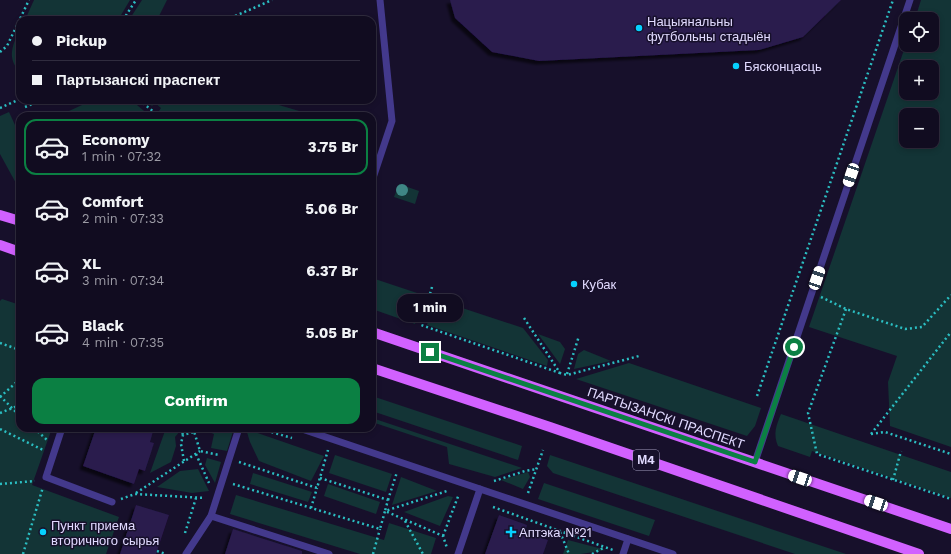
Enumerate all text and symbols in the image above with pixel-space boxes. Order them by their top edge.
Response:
map controls [899,12,939,148]
button: locate [899,12,939,52]
place label: Нацыянальны футбольны стадыён [647,14,771,44]
marker: Нацыянальны футбольны стадыён [634,23,644,33]
text: Pickup [56,32,107,50]
place label: Бясконцасць [744,59,822,74]
button: + [899,60,939,100]
marker: Бясконцасць [731,61,741,71]
text: Партызанскі праспект [56,71,220,89]
button: − [899,108,939,148]
icon: car [34,129,70,165]
text: Economy [82,131,149,149]
text: 3.75 Br [308,138,358,156]
text: 1 min · 07:32 [82,149,161,164]
car [841,162,861,188]
icon: car [34,191,70,227]
text: Comfort [82,193,143,211]
text: 5.06 Br [305,200,358,218]
text: 2 min · 07:33 [82,211,164,226]
icon: car [34,253,70,289]
text: XL [82,255,101,273]
text: 6.37 Br [306,262,358,280]
car [807,265,827,291]
text: 3 min · 07:34 [82,273,164,288]
place label: Кубак [582,277,617,292]
marker: Кубак [569,279,579,289]
callout: 1 min [397,294,463,322]
text: 1 min [413,300,447,315]
icon: car [34,315,70,351]
text: Black [82,317,124,335]
text: 5.05 Br [306,324,358,342]
text: 4 min · 07:35 [82,335,164,350]
route start [785,338,803,356]
route end [421,343,439,361]
button: Confirm [32,378,360,424]
street label: ПАРТЫЗАНСКІ ПРАСПЕКТ [586,384,746,452]
road number: М4 [633,450,659,470]
car [787,468,813,488]
car [863,493,889,513]
place label: Пункт приема вторичного сырья [51,518,159,548]
place label: Аптэка №21 [519,525,592,540]
marker: Пункт приема вторичного сырья [38,527,48,537]
marker: Аптэка №21 [506,527,516,537]

